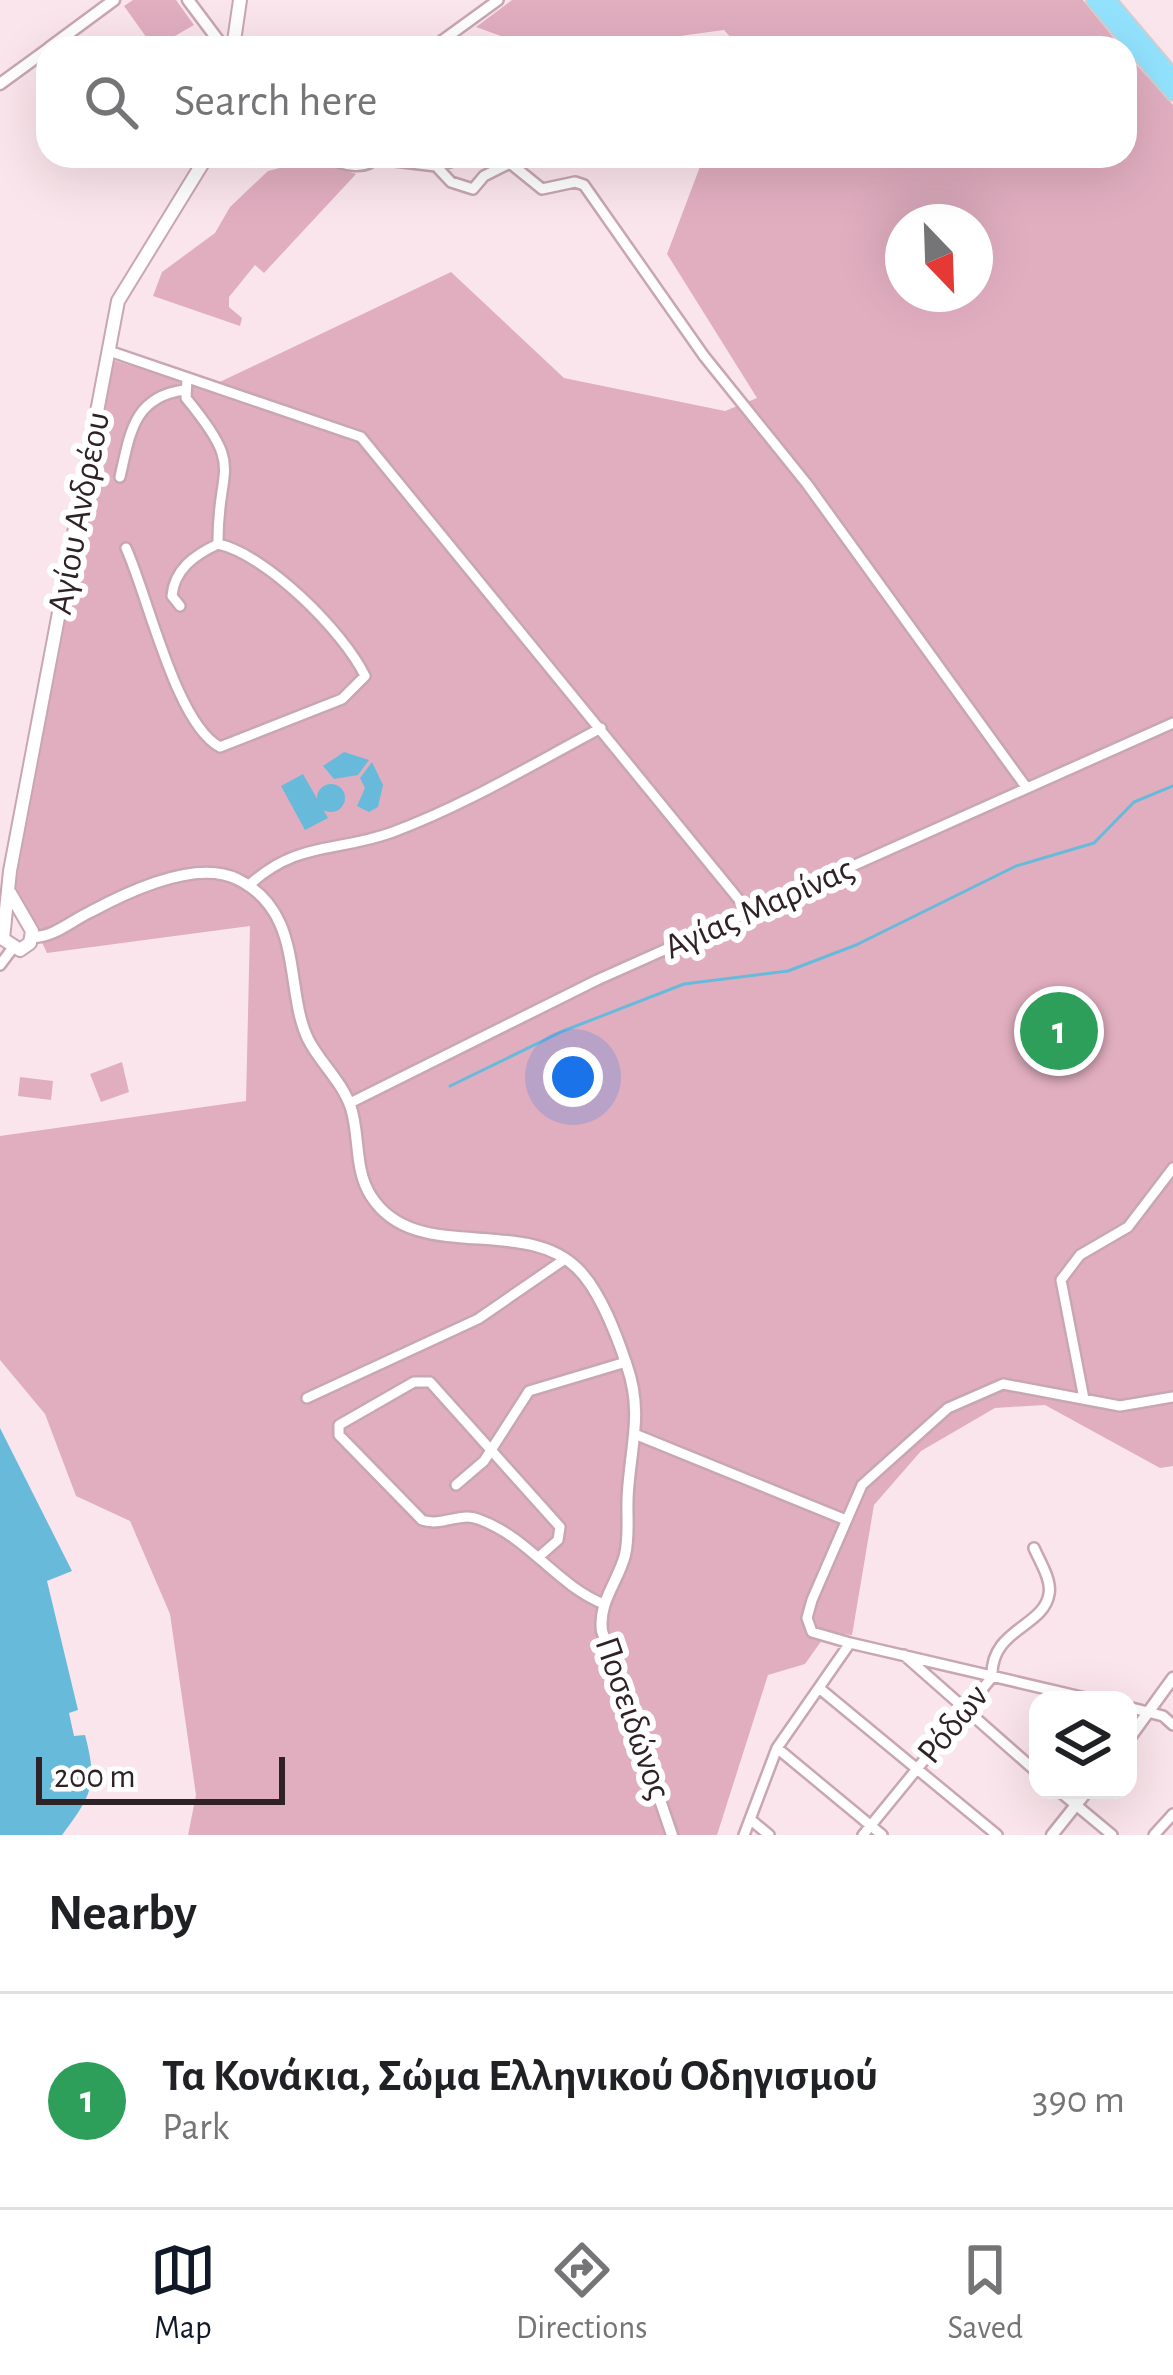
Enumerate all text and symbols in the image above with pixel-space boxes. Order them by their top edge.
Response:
search box [36,36,1137,168]
icon: search [78,69,144,135]
text: Search here [174,79,377,124]
north arrow [885,204,993,312]
street label: Αγίου Ανδρέου [42,409,116,617]
street label: Αγίας Μαρίνας [659,850,859,966]
pin: 1 [1020,986,1098,1076]
your location [543,1047,603,1107]
street label: Ποσειδώνος [588,1632,678,1804]
street label: Ρόδων [911,1678,995,1770]
map controls [1029,1691,1137,1799]
button: layers [1029,1691,1137,1799]
scale bar [36,1751,285,1804]
text: 200 m [54,1761,136,1794]
text: Nearby [48,1888,197,1939]
text: Τα Κονάκια, Σώμα Ελληνικού Οδηγισμού [162,2054,878,2099]
text: 1 [80,2081,94,2120]
text: 390 m [1032,2081,1125,2120]
text: Park [162,2108,229,2147]
tab: Map [150,2237,216,2349]
tab: Directions [516,2237,647,2349]
tab: Saved [947,2237,1023,2349]

